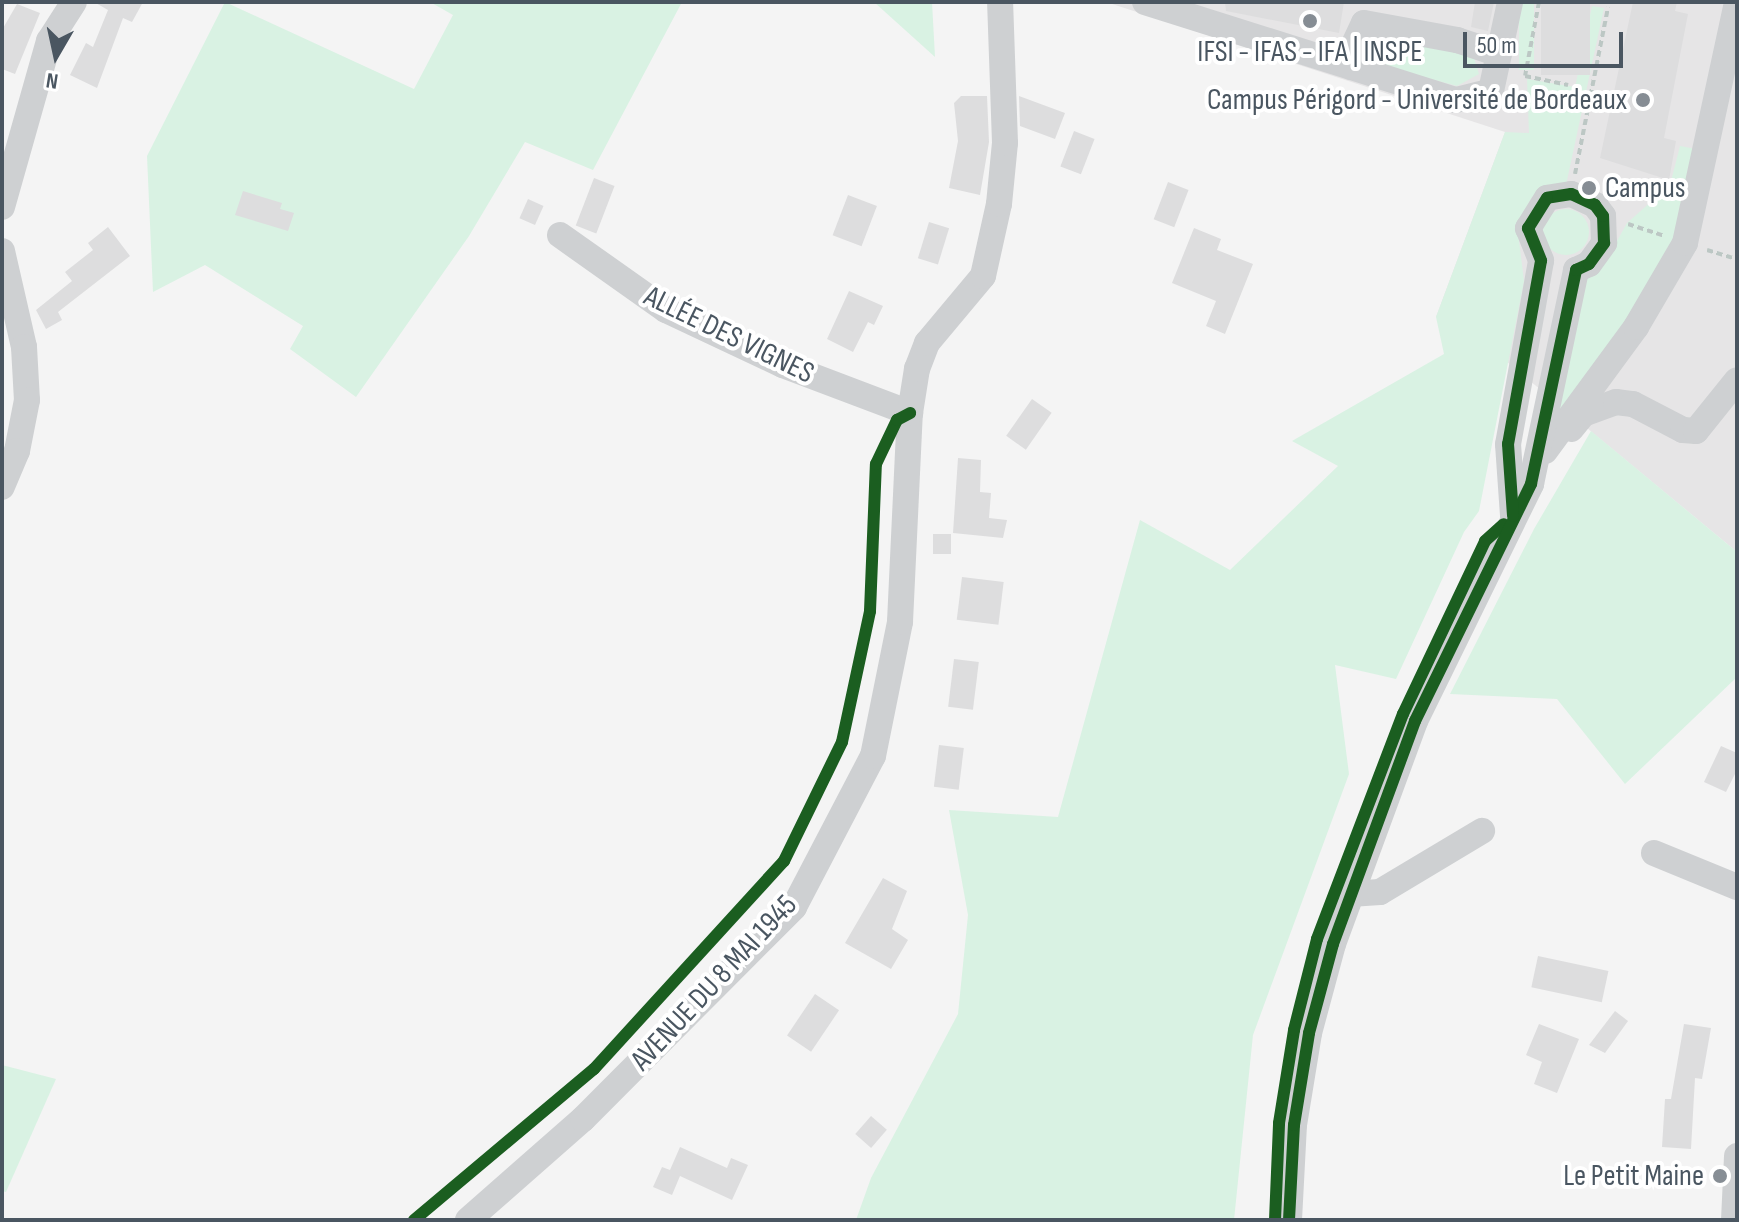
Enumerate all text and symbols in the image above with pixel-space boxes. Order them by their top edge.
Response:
marker: IFSI - IFAS - IFA | INSPE [1301,12,1319,30]
north arrow [16,16,96,96]
scale bar [1467,16,1627,66]
text: 50 m [1477,31,1517,60]
place label: IFSI - IFAS - IFA | INSPE [1197,34,1423,70]
text: N [44,66,60,94]
place label: Campus Périgord - Université de Bordeaux [1207,82,1627,118]
marker: Campus Périgord - Université de Bordeaux [1634,91,1652,109]
place label: Campus [1605,170,1686,206]
marker: Campus [1580,179,1598,197]
street label: ALLÉE DES VIGNES [638,278,820,392]
street label: AVENUE DU 8 MAI 1945 [623,888,805,1078]
place label: Le Petit Maine [1563,1158,1704,1194]
marker: Le Petit Maine [1711,1167,1729,1185]

